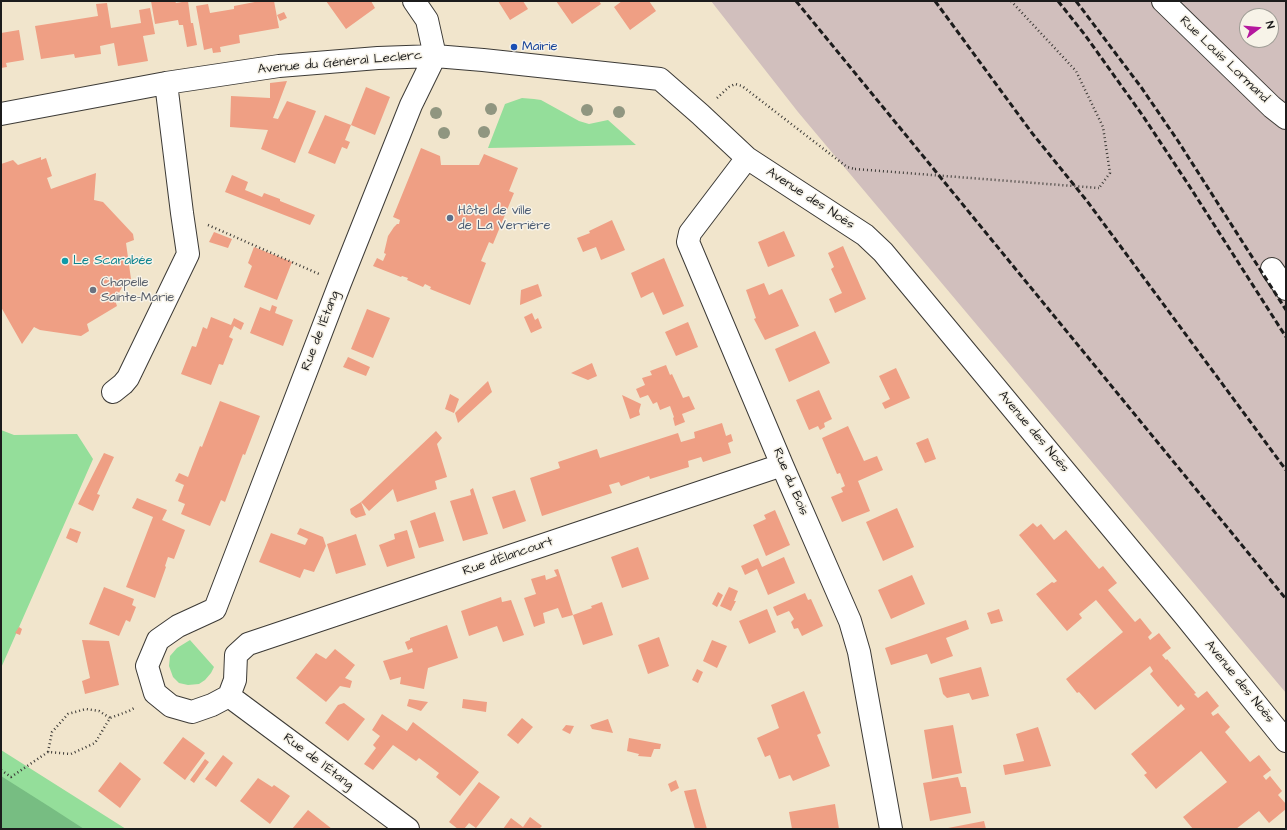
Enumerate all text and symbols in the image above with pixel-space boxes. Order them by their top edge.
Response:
north arrow [1239,8,1279,48]
street label: Rue Louis Lormand [1176,13,1272,107]
text: N [1262,19,1278,30]
place label: Mairie [522,39,558,55]
marker: Mairie [509,42,519,52]
street label: Avenue du Général Leclerc [257,48,423,78]
street label: Avenue des Noës [763,165,857,233]
place label: Hôtel de ville de La Verrière [458,203,550,234]
marker: Hôtel de ville de La Verrière [445,213,455,223]
place label: Le Scarabée [73,253,153,269]
marker: Le Scarabée [60,256,70,266]
place label: Chapelle Sainte-Marie [101,275,174,306]
marker: Chapelle Sainte-Marie [88,285,98,295]
street label: Rue de l'Étang [299,289,343,373]
street label: Avenue des Noës [994,388,1072,476]
street label: Rue du Bois [769,446,811,518]
street label: Rue d'Élancourt [461,534,555,580]
street label: Avenue des Noës [1201,637,1277,727]
street label: Rue de l'Étang [280,731,356,793]

